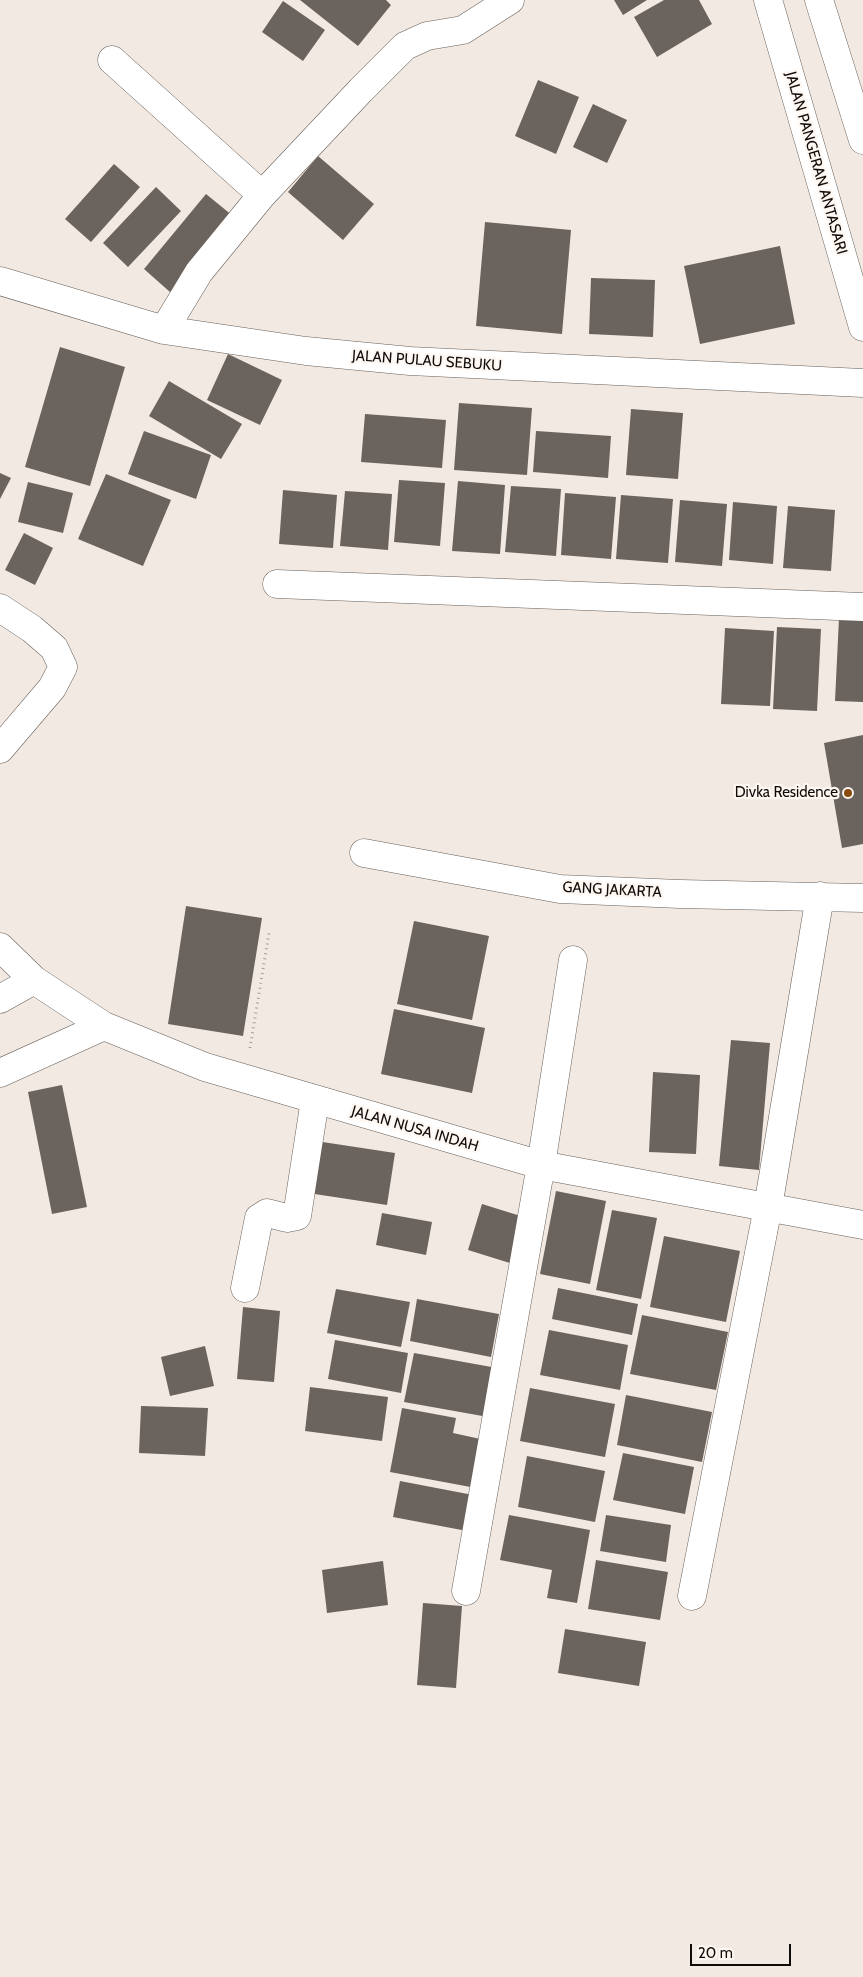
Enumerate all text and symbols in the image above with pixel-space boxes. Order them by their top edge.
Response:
street label: JALAN PANGERAN ANTASARI [781,70,851,256]
street label: JALAN PULAU SEBUKU [351,347,503,375]
place label: Divka Residence [735,784,838,802]
marker: Divka Residence [842,787,854,799]
street label: GANG JAKARTA [562,878,662,902]
street label: JALAN NUSA INDAH [349,1102,481,1156]
scale bar [693,1934,794,1966]
text: 20 m [698,1944,733,1962]

